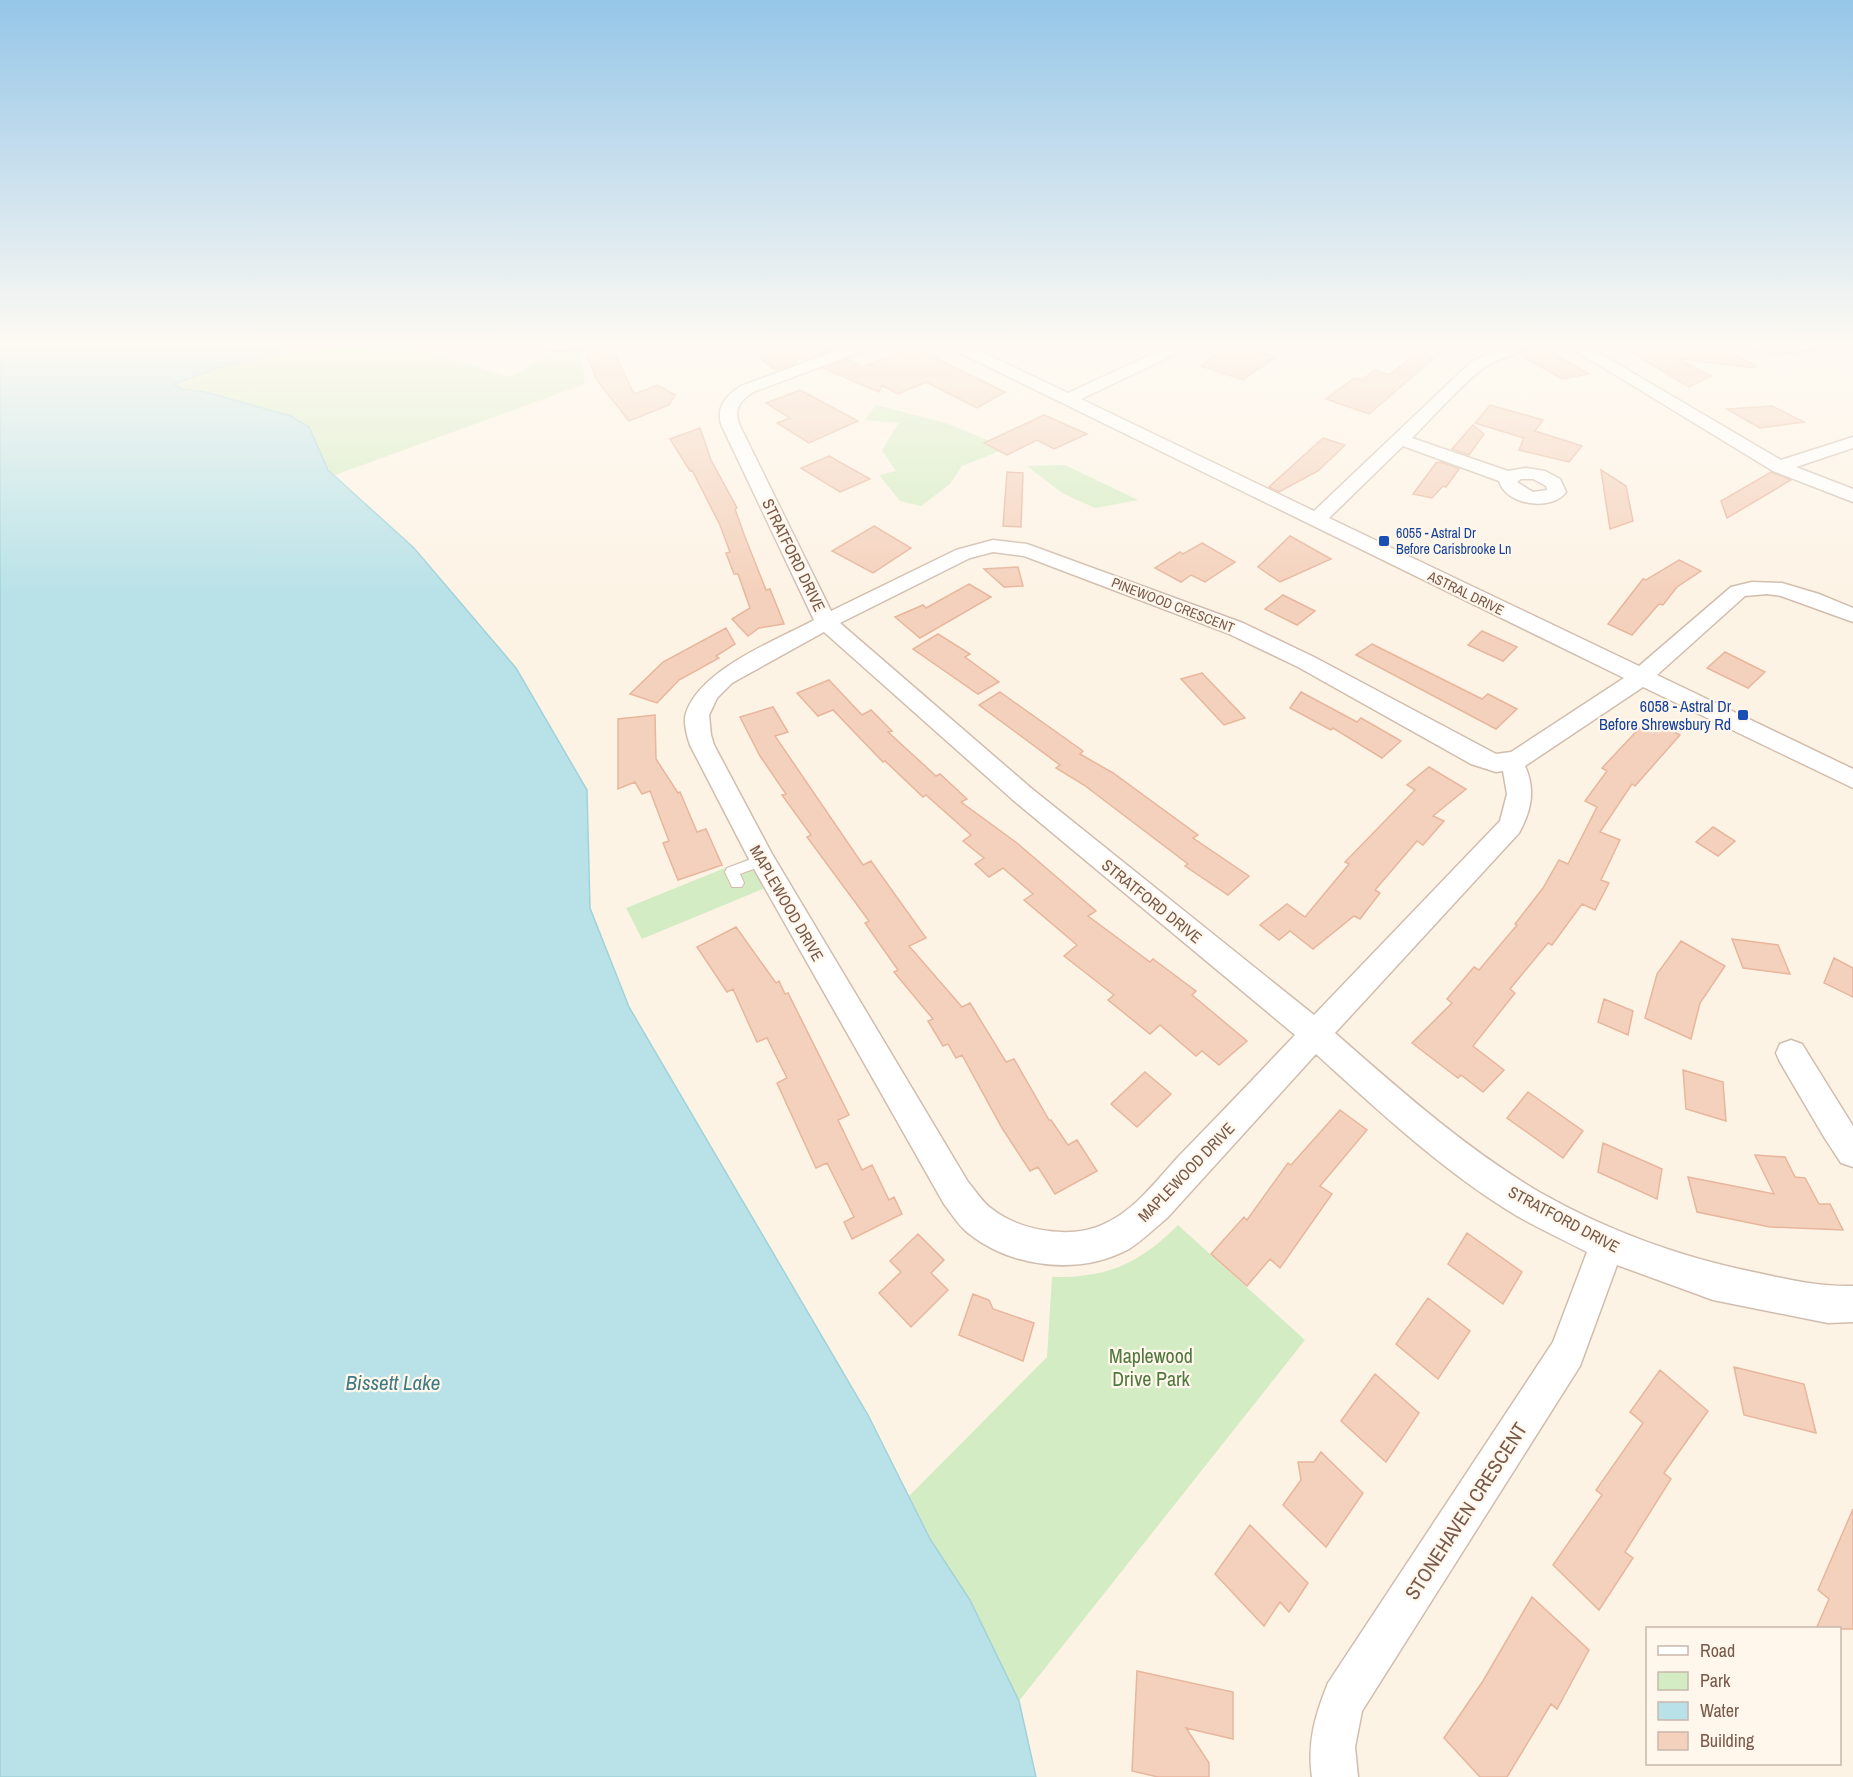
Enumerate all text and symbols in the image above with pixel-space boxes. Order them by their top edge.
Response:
street label: STRATFORD DRIVE [757,495,831,615]
place label: 6055 - Astral Dr Before Carisbrooke Ln [1396,524,1512,558]
marker: 6055 - Astral Dr Before Carisbrooke Ln [1377,534,1391,548]
street label: ASTRAL DRIVE [1424,566,1507,619]
street label: PINEWOOD CRESCENT [1109,573,1237,637]
place label: 6058 - Astral Dr Before Shrewsbury Rd [1599,695,1732,735]
marker: 6058 - Astral Dr Before Shrewsbury Rd [1736,708,1750,722]
street label: MAPLEWOOD DRIVE [745,841,829,965]
street label: STRATFORD DRIVE [1097,854,1207,948]
street label: MAPLEWOOD DRIVE [1133,1117,1239,1227]
street label: STRATFORD DRIVE [1505,1180,1623,1258]
park label: Maplewood Drive Park [1109,1342,1193,1392]
water label: Bissett Lake [346,1368,440,1397]
street label: STONEHAVEN CRESCENT [1398,1417,1533,1605]
legend [1646,1627,1841,1765]
text: Road [1700,1638,1735,1663]
text: Park [1700,1668,1731,1693]
text: Water [1700,1698,1739,1723]
text: Building [1700,1728,1755,1753]

